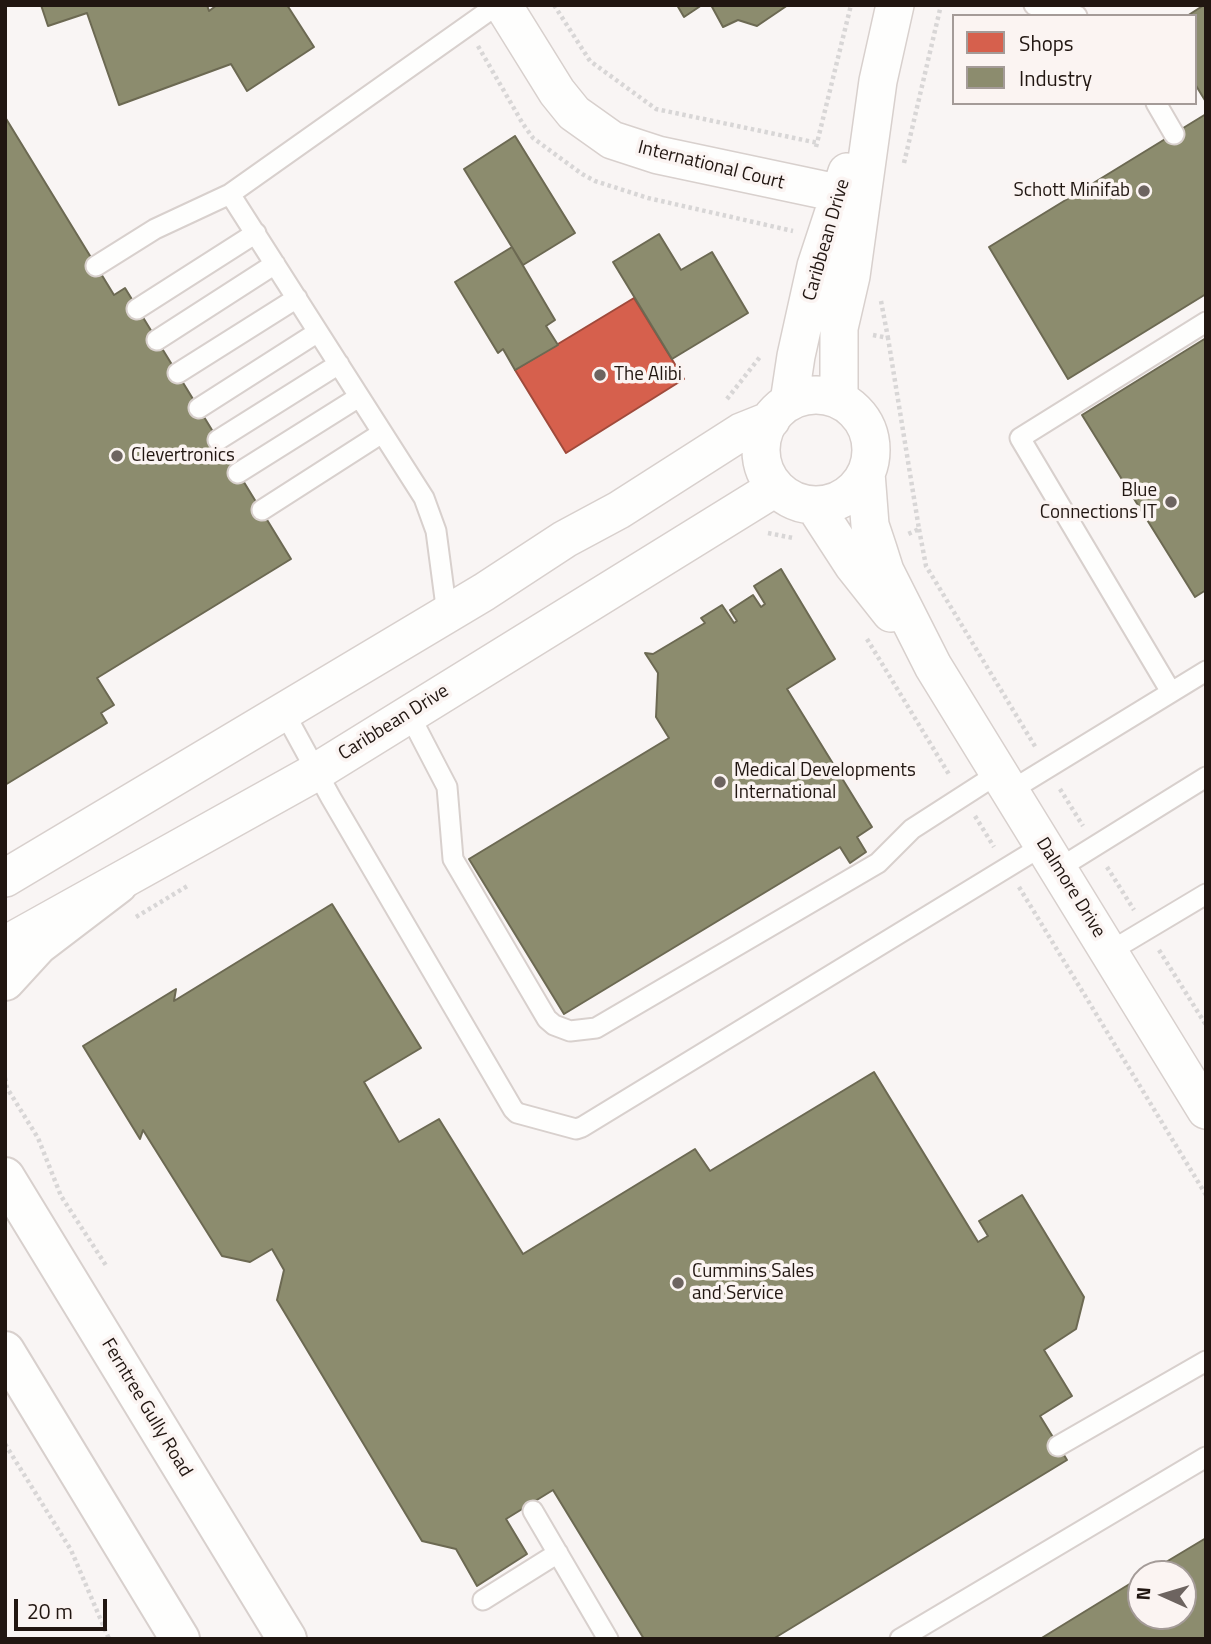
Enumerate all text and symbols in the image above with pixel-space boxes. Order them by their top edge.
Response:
legend [952,14,1197,105]
text: Shops [1019,27,1074,59]
text: Industry [1019,62,1092,94]
street label: International Court [635,137,787,195]
street label: Caribbean Drive [799,176,855,304]
place label: Schott Minifab [1013,180,1130,202]
marker: Schott Minifab [1136,183,1152,199]
place label: The Alibi [614,364,682,386]
marker: The Alibi [592,367,608,383]
place label: Clevertronics [131,445,235,467]
marker: Clevertronics [109,448,125,464]
place label: Blue Connections IT [1040,480,1157,524]
marker: Blue Connections IT [1163,494,1179,510]
street label: Caribbean Drive [335,680,453,766]
place label: Medical Developments International [734,760,916,804]
marker: Medical Developments International [712,774,728,790]
street label: Dalmore Drive [1030,834,1110,942]
place label: Cummins Sales and Service [692,1261,814,1305]
marker: Cummins Sales and Service [670,1275,686,1291]
street label: Ferntree Gully Road [96,1335,196,1481]
north arrow [1127,1560,1197,1630]
scale bar [18,1584,110,1628]
text: N [1128,1586,1157,1601]
text: 20 m [27,1595,73,1627]

